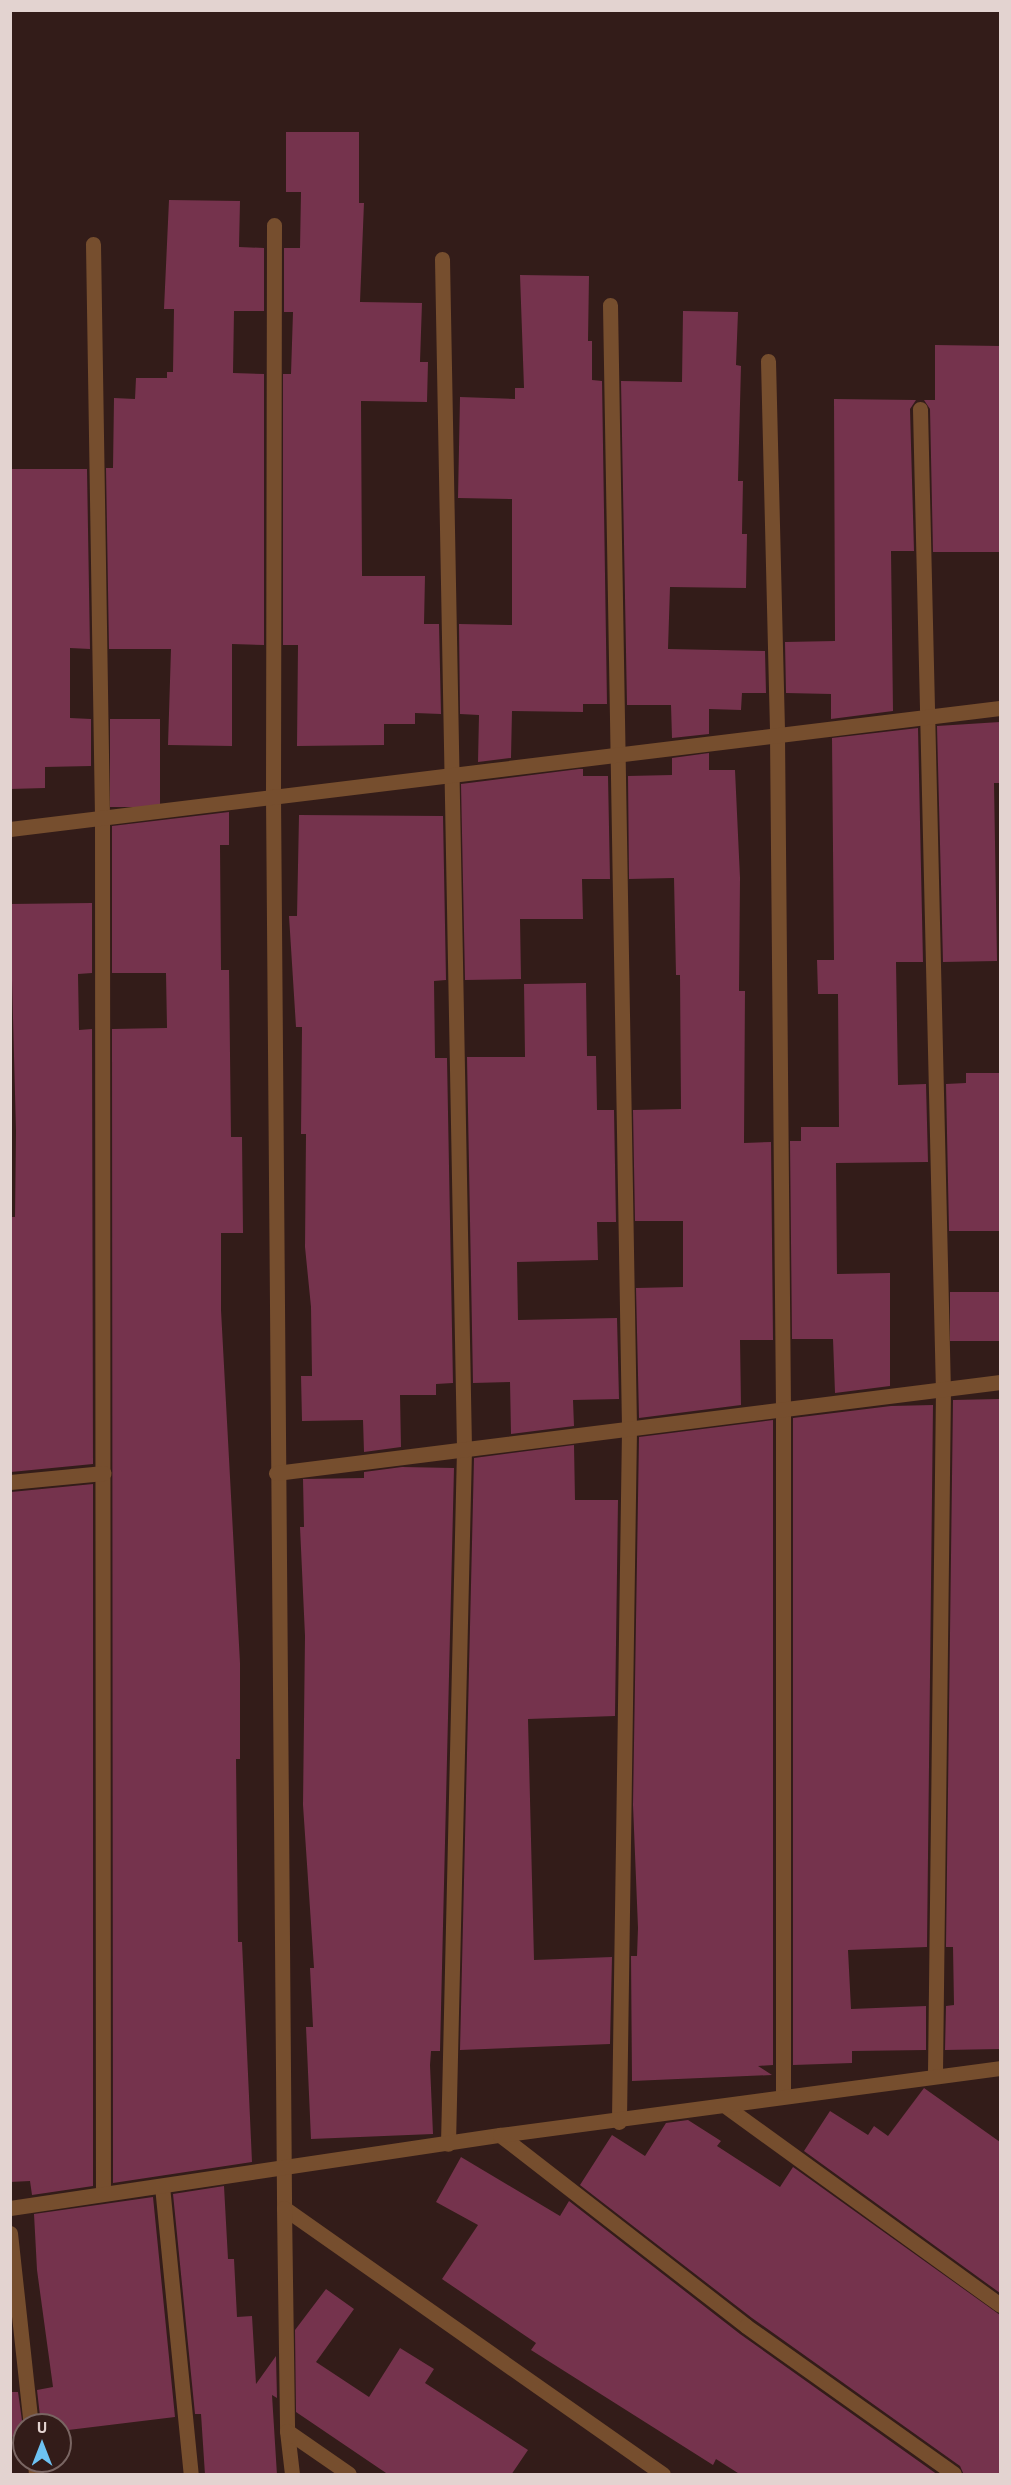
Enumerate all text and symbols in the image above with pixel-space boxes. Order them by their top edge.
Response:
north arrow [12,2413,72,2473]
text: U [37,2417,47,2437]

